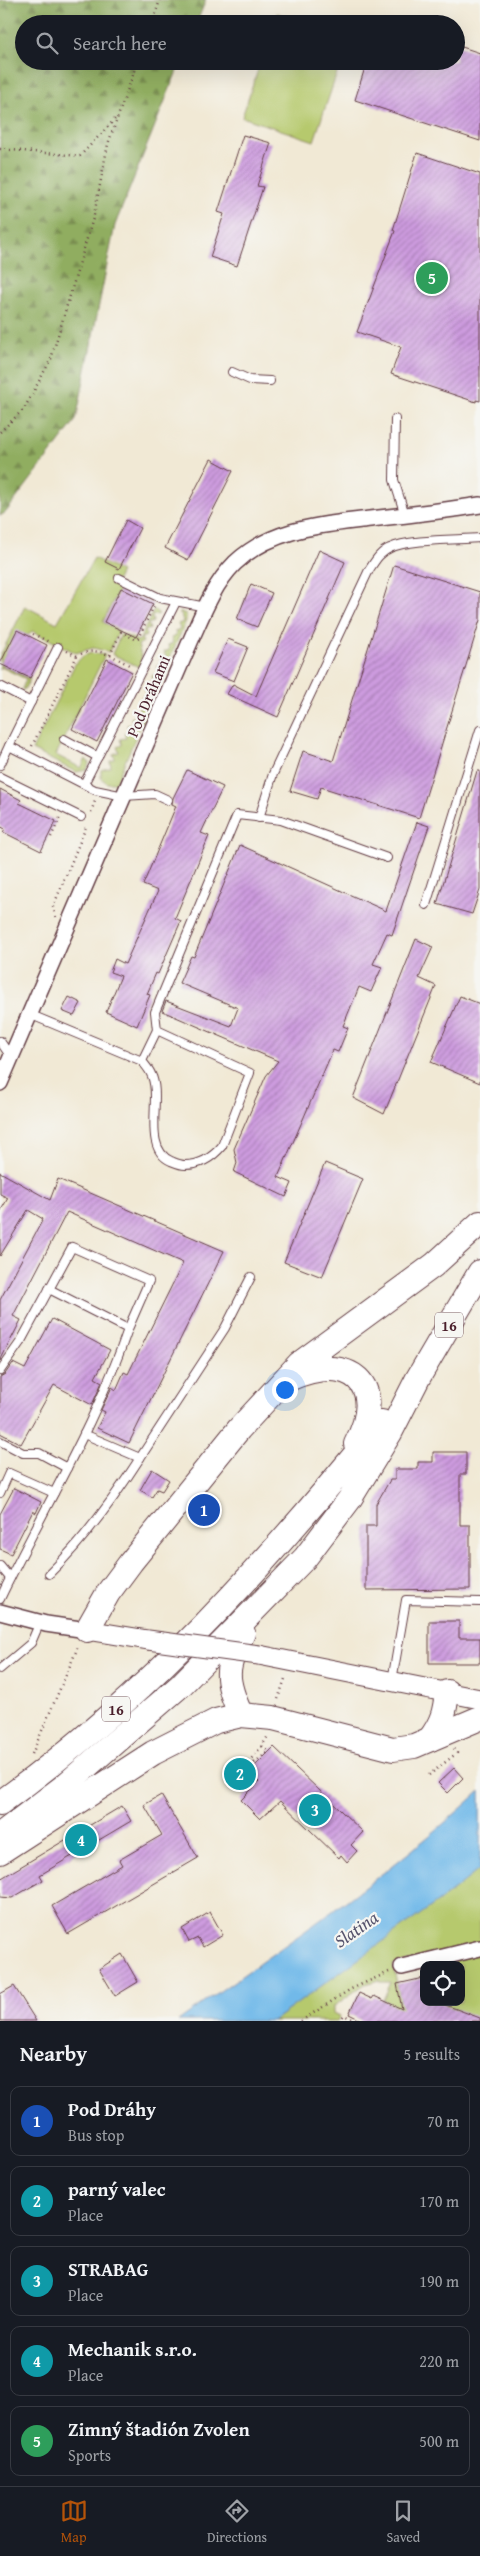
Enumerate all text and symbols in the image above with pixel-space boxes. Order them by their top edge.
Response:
search box [15,15,465,70]
icon: search [33,29,61,57]
text: Search here [73,29,167,57]
pin: 5 [416,259,448,297]
street label: Pod Dráhami [120,651,176,741]
road number: 16 [435,1312,463,1338]
your location [272,1377,298,1403]
pin: 1 [188,1491,220,1529]
road number: 16 [102,1696,130,1722]
pin: 2 [224,1755,256,1793]
pin: 3 [299,1791,331,1829]
pin: 4 [65,1821,97,1859]
water label: Slatina [328,1904,384,1954]
map controls [420,1961,465,2006]
button: locate [420,1961,465,2006]
text: Nearby [20,2038,87,2069]
text: 5 results [403,2042,460,2066]
text: Pod Dráhy [68,2095,156,2123]
text: 1 [33,2109,41,2133]
text: 70 m [427,2109,459,2133]
text: Bus stop [68,2123,124,2147]
text: parný valec [68,2175,166,2203]
text: 2 [33,2189,41,2213]
text: 170 m [419,2189,459,2213]
text: Place [68,2203,103,2227]
text: STRABAG [68,2255,148,2283]
text: 3 [33,2269,41,2293]
text: 190 m [419,2269,459,2293]
text: Place [68,2283,103,2307]
text: Mechanik s.r.o. [68,2335,197,2363]
text: 4 [33,2349,41,2373]
text: 220 m [419,2349,459,2373]
text: Place [68,2363,103,2387]
text: Zimný štadión Zvolen [68,2415,250,2443]
text: 5 [33,2429,41,2453]
text: 500 m [419,2429,459,2453]
text: Sports [68,2443,111,2467]
tab: Map [60,2497,88,2547]
tab: Directions [207,2497,267,2547]
tab: Saved [386,2497,420,2547]

